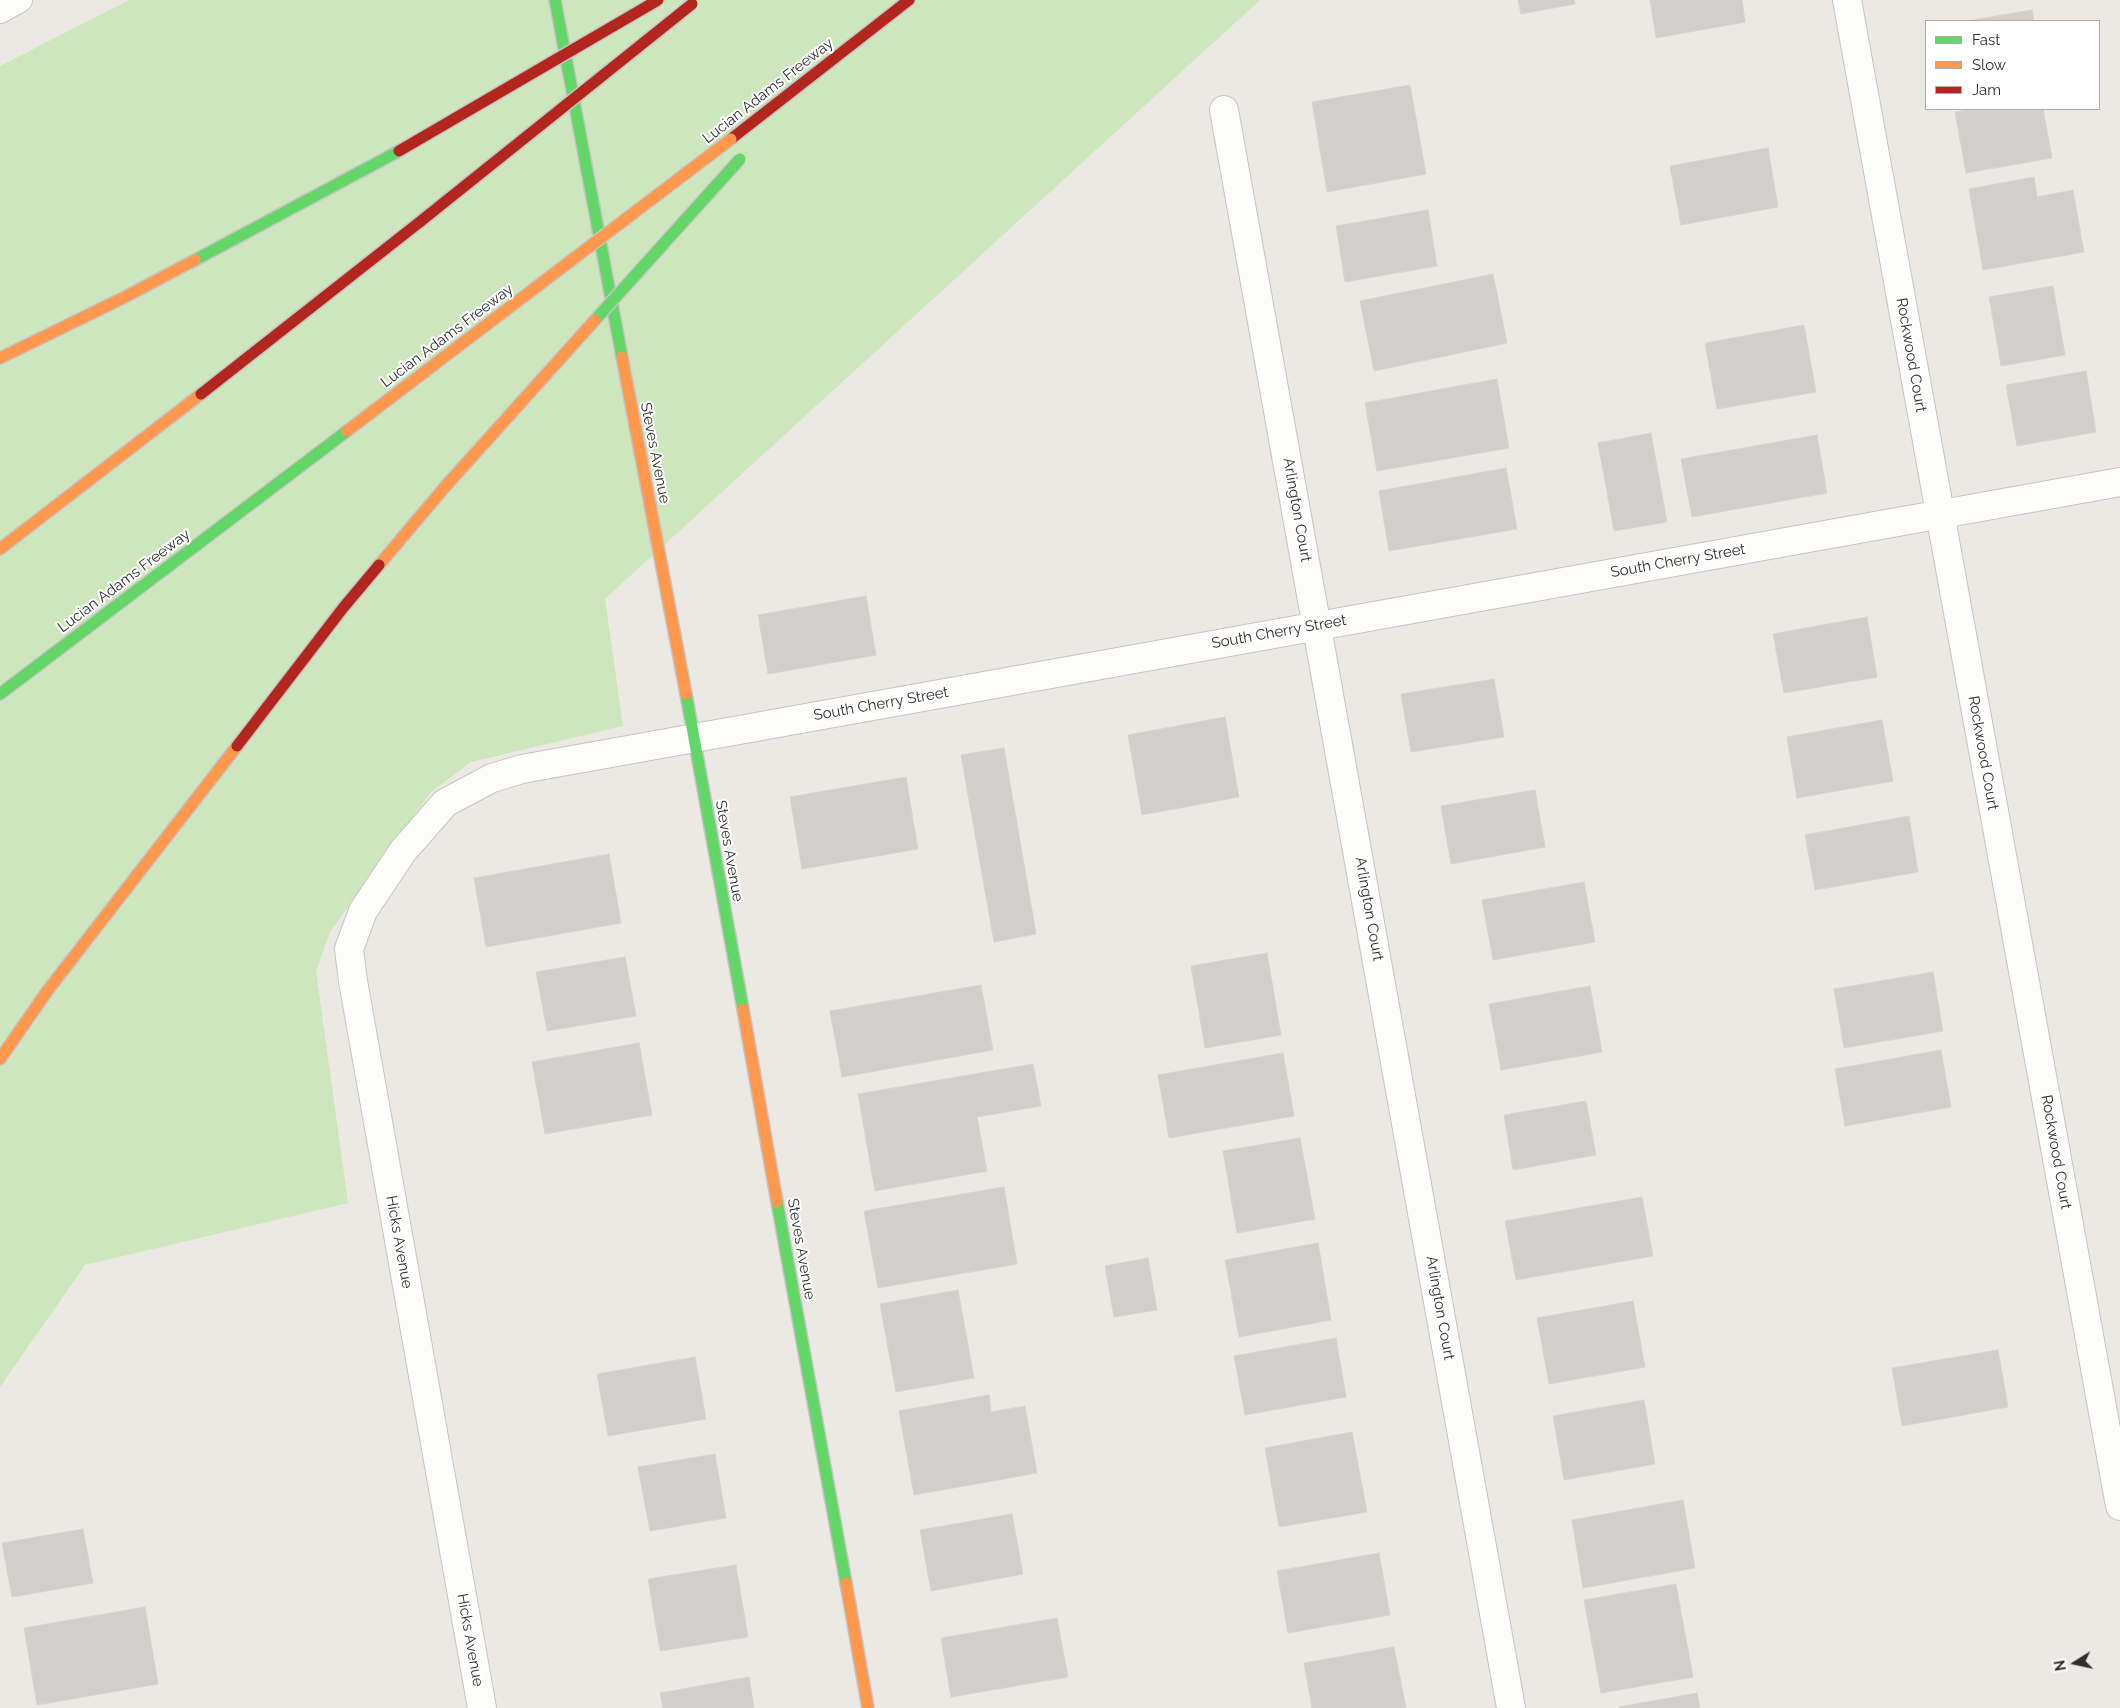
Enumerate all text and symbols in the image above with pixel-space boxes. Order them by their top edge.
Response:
legend [1925,20,2100,110]
text: Fast [1972,31,2000,49]
street label: Lucian Adams Freeway [699,34,837,148]
text: Slow [1972,56,2006,74]
text: Jam [1972,81,2001,99]
street label: Lucian Adams Freeway [377,280,517,392]
street label: Rockwood Court [1892,296,1930,414]
street label: Steves Avenue [636,401,674,505]
street label: Arlington Court [1279,456,1315,564]
street label: Lucian Adams Freeway [54,525,194,637]
street label: South Cherry Street [1609,540,1747,582]
street label: South Cherry Street [1210,611,1348,653]
street label: South Cherry Street [812,683,950,725]
street label: Rockwood Court [1964,694,2002,812]
street label: Steves Avenue [711,799,747,903]
street label: Arlington Court [1351,855,1387,963]
street label: Rockwood Court [2037,1093,2075,1211]
street label: Hicks Avenue [382,1194,416,1290]
street label: Steves Avenue [783,1197,819,1301]
street label: Arlington Court [1422,1254,1458,1362]
street label: Hicks Avenue [453,1592,487,1688]
north arrow [2050,1638,2100,1688]
text: N [2051,1659,2069,1672]

